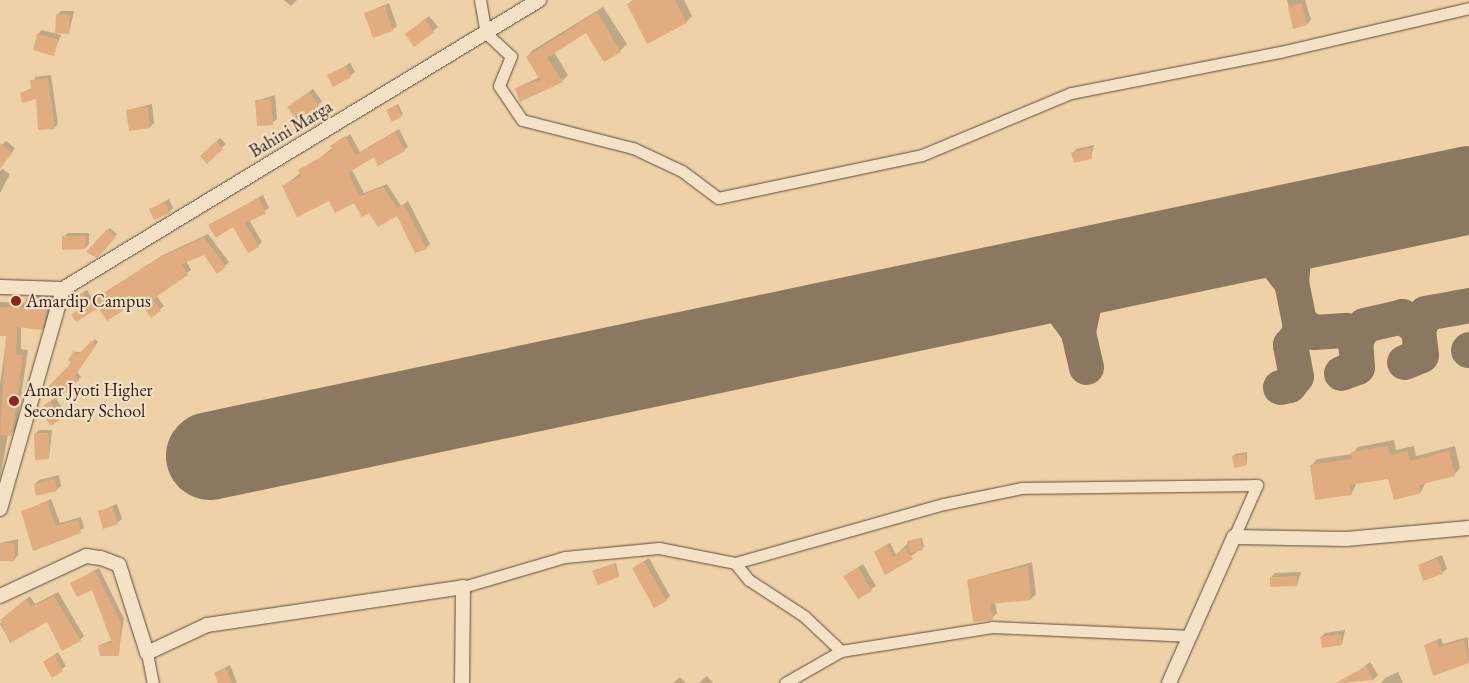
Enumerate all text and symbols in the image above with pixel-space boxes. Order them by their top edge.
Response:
street label: Bahini Marga [246,96,336,162]
place label: Amardip Campus [26,290,151,312]
marker: Amardip Campus [10,295,22,307]
place label: Amar Jyoti Higher Secondary School [24,380,153,422]
marker: Amar Jyoti Higher Secondary School [8,395,20,407]

